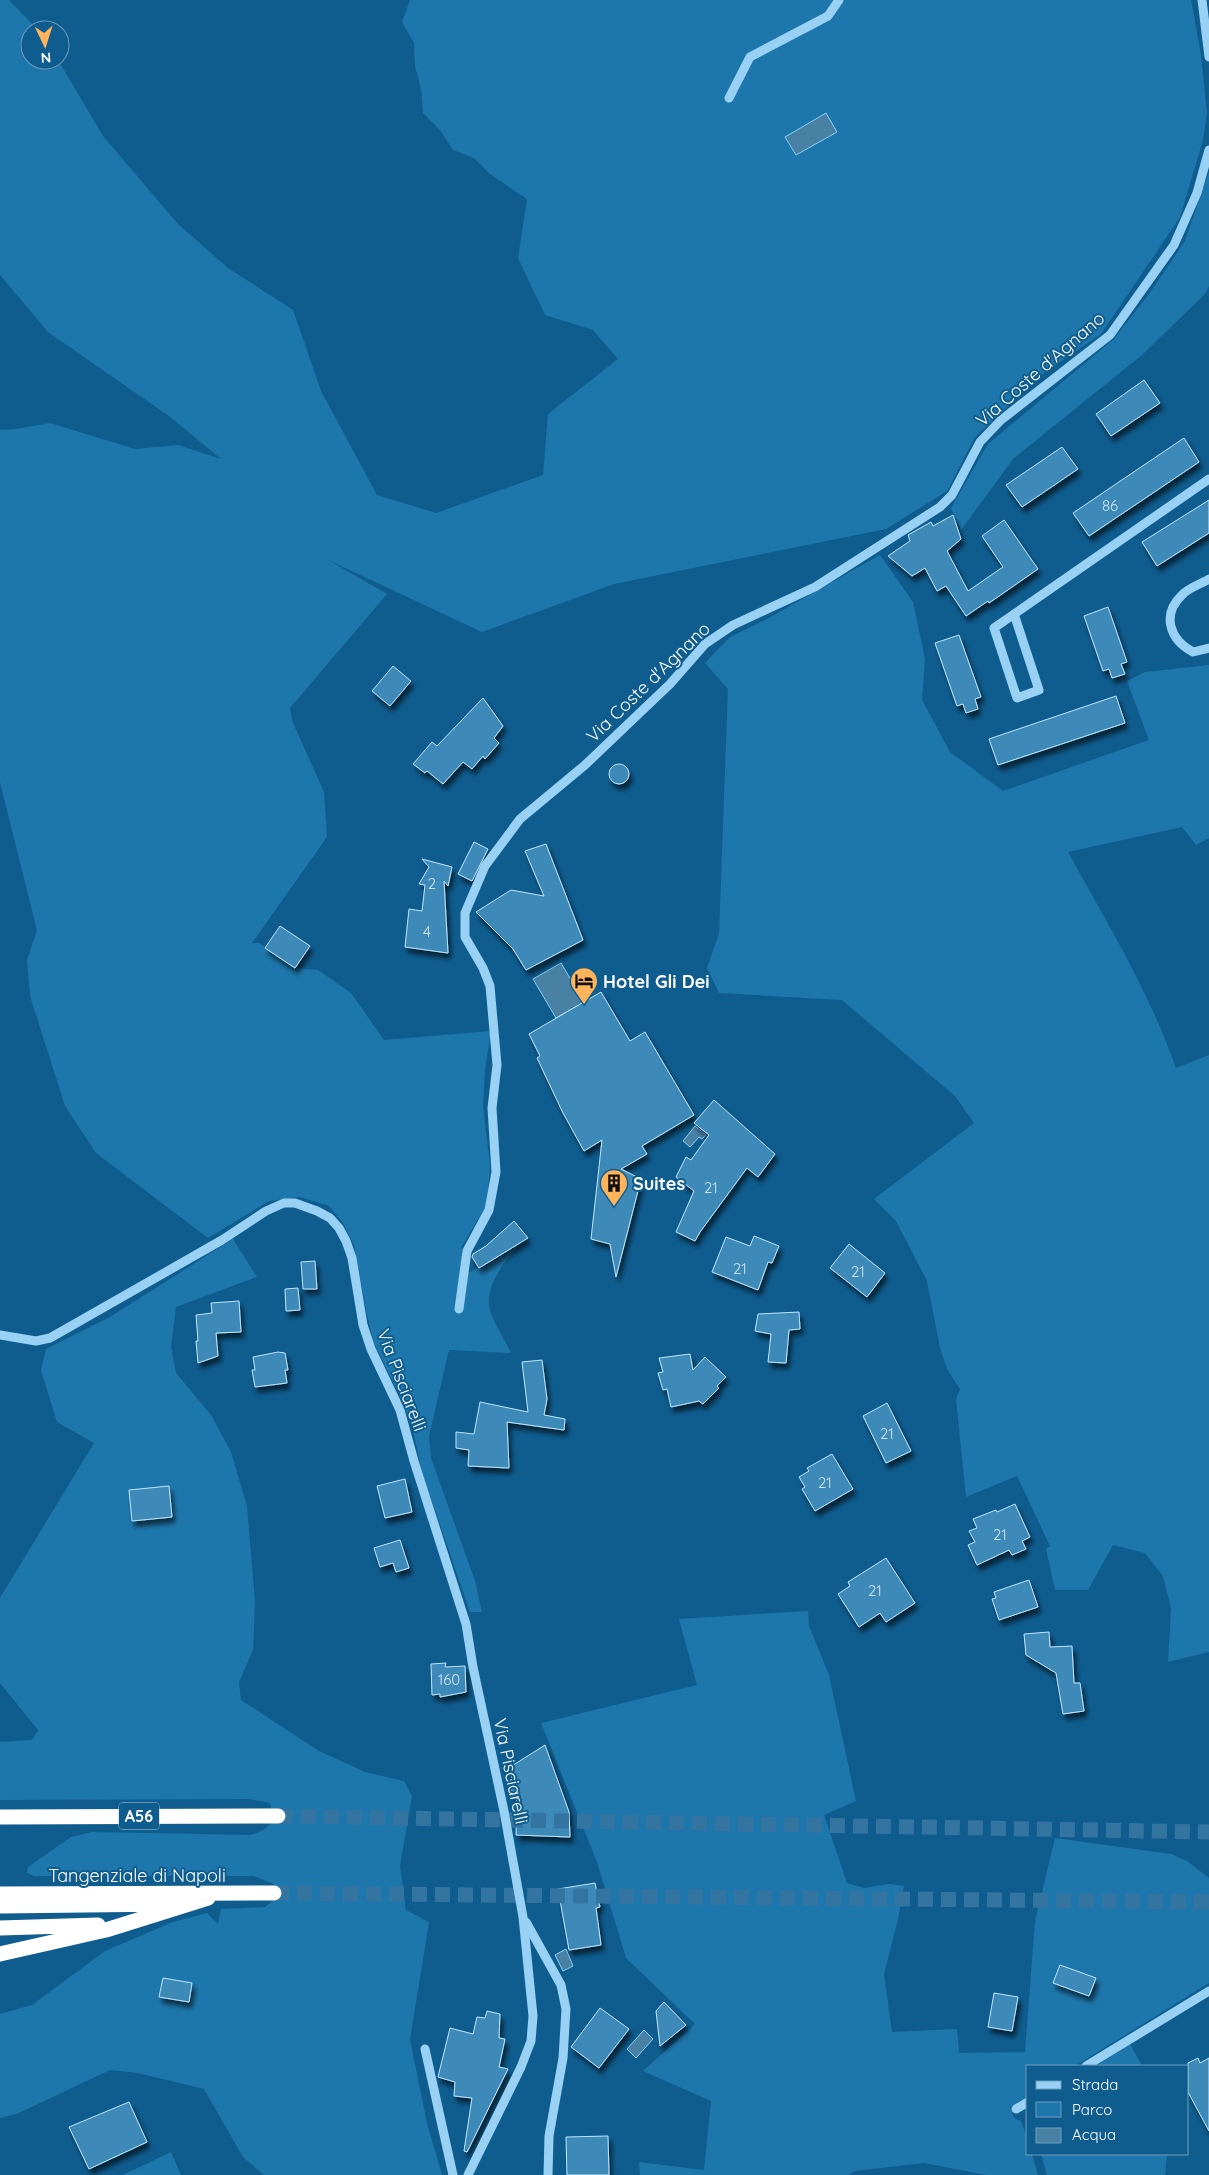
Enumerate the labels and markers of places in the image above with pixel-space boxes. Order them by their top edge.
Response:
hotel icon: Hotel Gli Dei [569,966,599,1005]
place label: Hotel Gli Dei [603,970,710,993]
building icon: Suites [599,1168,629,1207]
place label: Suites [633,1172,685,1195]

